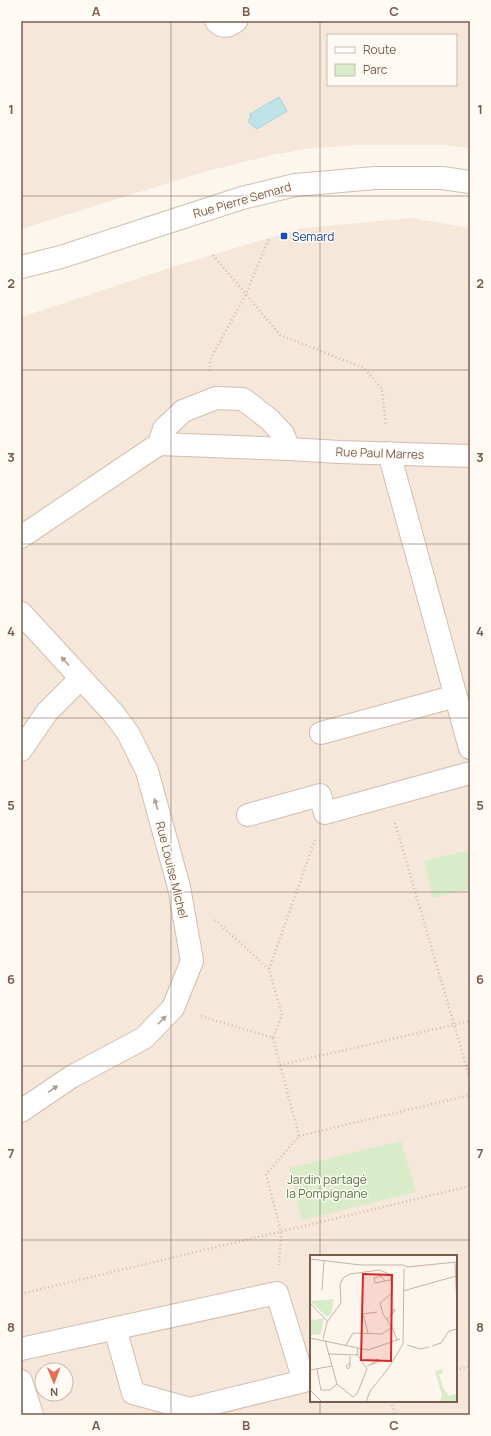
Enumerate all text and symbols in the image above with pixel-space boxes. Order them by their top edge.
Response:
text: A [92,2,101,20]
text: B [242,2,250,20]
text: C [389,2,399,20]
legend [327,34,457,86]
text: Route [363,41,396,58]
text: Parc [363,61,388,78]
text: 1 [8,100,14,118]
text: 1 [477,100,483,118]
street label: Rue Pierre Semard [191,178,293,222]
place label: Semard [292,228,334,245]
marker: Semard [279,231,289,241]
text: 2 [7,274,15,292]
text: 2 [476,274,484,292]
street label: Rue Paul Marres [335,443,425,463]
text: 3 [7,448,15,466]
text: 3 [476,448,484,466]
text: 4 [7,622,15,640]
text: 4 [476,622,484,640]
one-way arrow [61,656,70,666]
text: 5 [7,796,15,814]
text: 5 [476,796,484,814]
one-way arrow [153,798,159,810]
street label: Rue Louise Michel [152,820,192,920]
text: 6 [7,970,15,988]
text: 6 [476,970,484,988]
one-way arrow [157,1015,167,1025]
one-way arrow [48,1085,58,1093]
text: 7 [8,1144,15,1162]
text: 7 [477,1144,484,1162]
park label: Jardin partagé la Pompignane [286,1171,368,1202]
inset map [310,1255,457,1402]
text: 8 [7,1318,15,1336]
text: 8 [476,1318,484,1336]
north arrow [34,1362,74,1402]
text: N [50,1385,58,1400]
text: A [92,1416,101,1434]
text: B [242,1416,250,1434]
text: C [389,1416,399,1434]

